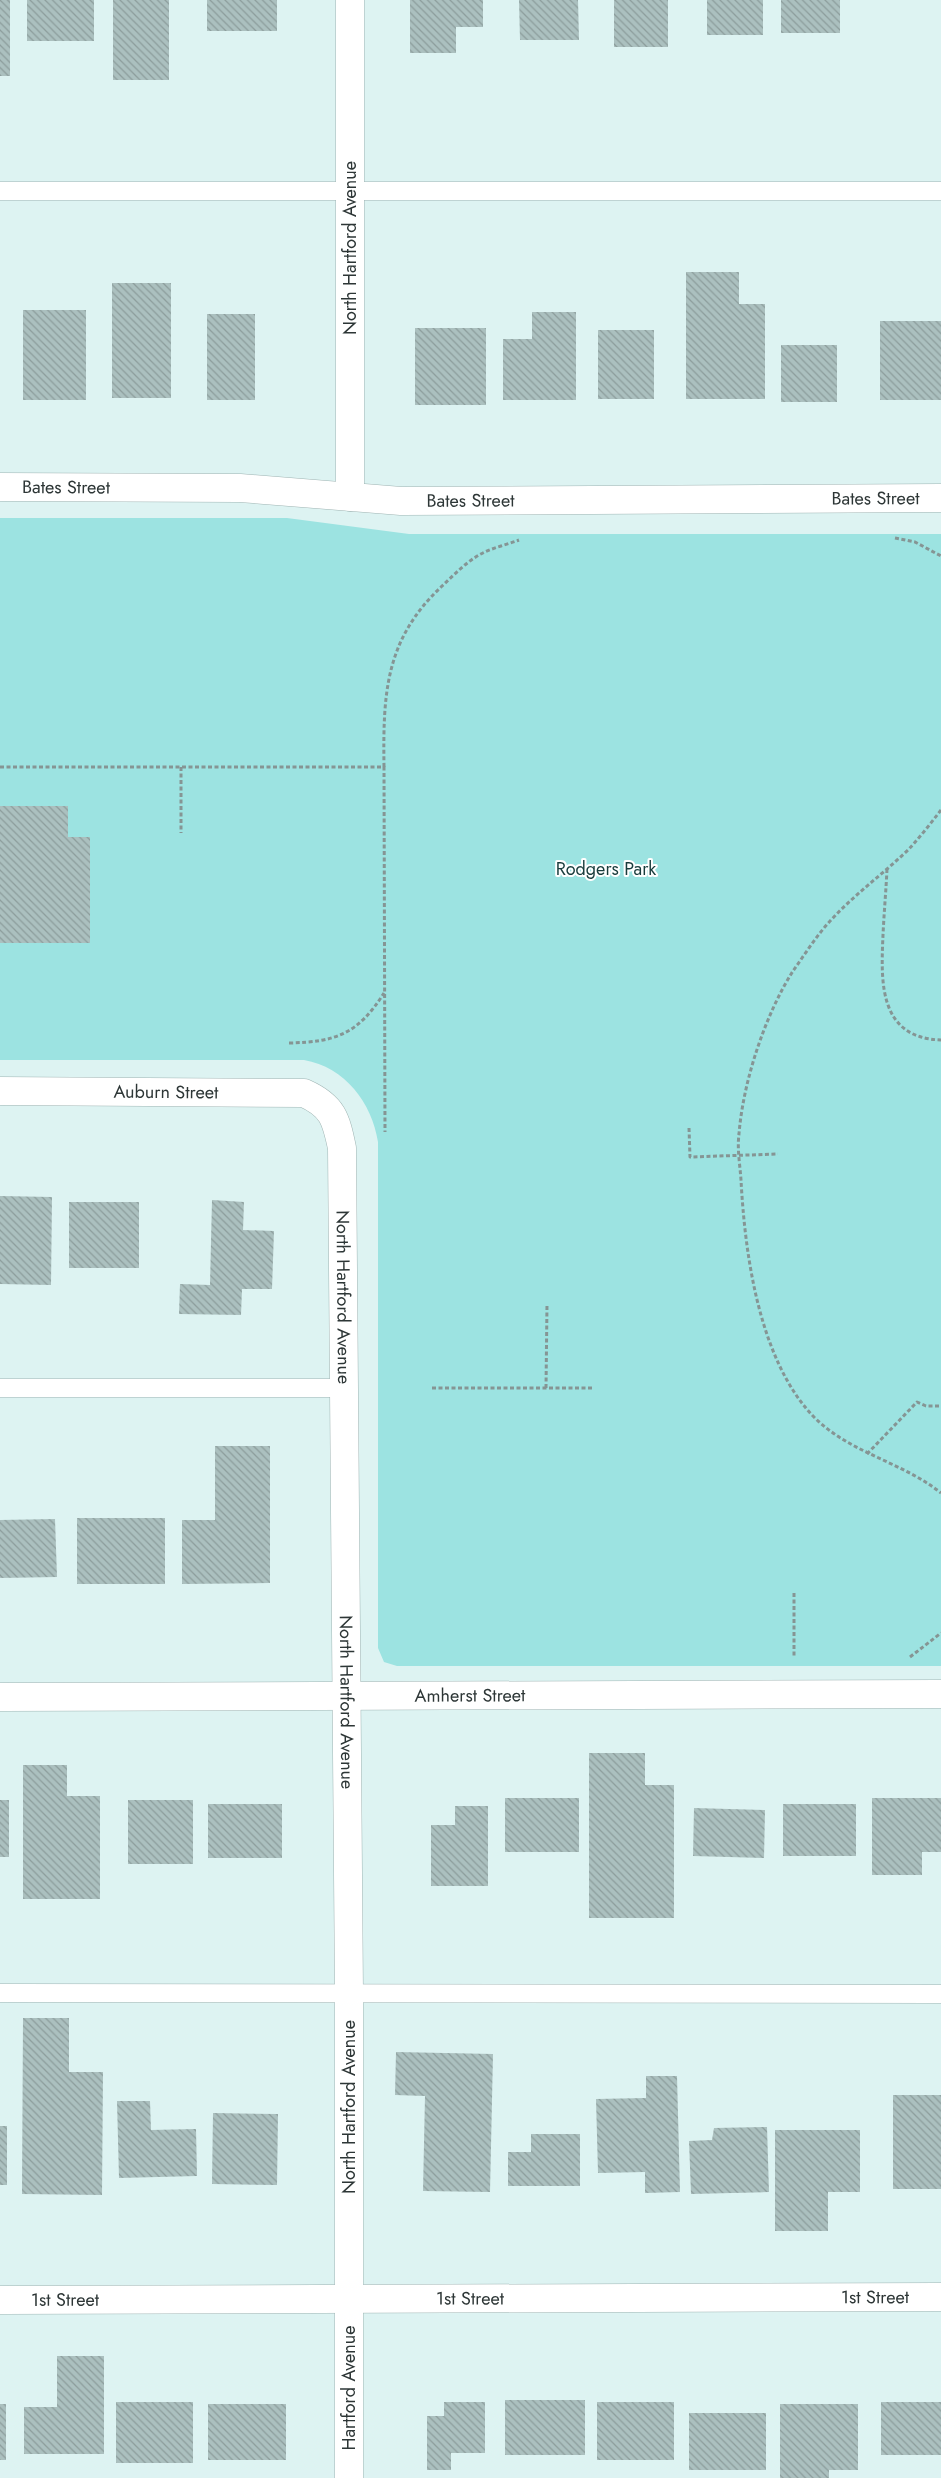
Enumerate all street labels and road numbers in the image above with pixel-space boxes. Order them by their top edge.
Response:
street label: North Hartford Avenue [337,161,363,335]
street label: Bates Street [22,474,111,500]
street label: Bates Street [831,485,920,512]
street label: Bates Street [426,487,515,514]
street label: Auburn Street [114,1079,219,1105]
street label: North Hartford Avenue [330,1210,357,1384]
street label: North Hartford Avenue [333,1615,360,1789]
street label: Amherst Street [415,1682,526,1709]
street label: North Hartford Avenue [336,2020,362,2194]
street label: 1st Street [841,2284,910,2310]
street label: 1st Street [436,2285,505,2312]
street label: 1st Street [31,2287,100,2313]
street label: Hartford Avenue [336,2326,362,2450]

